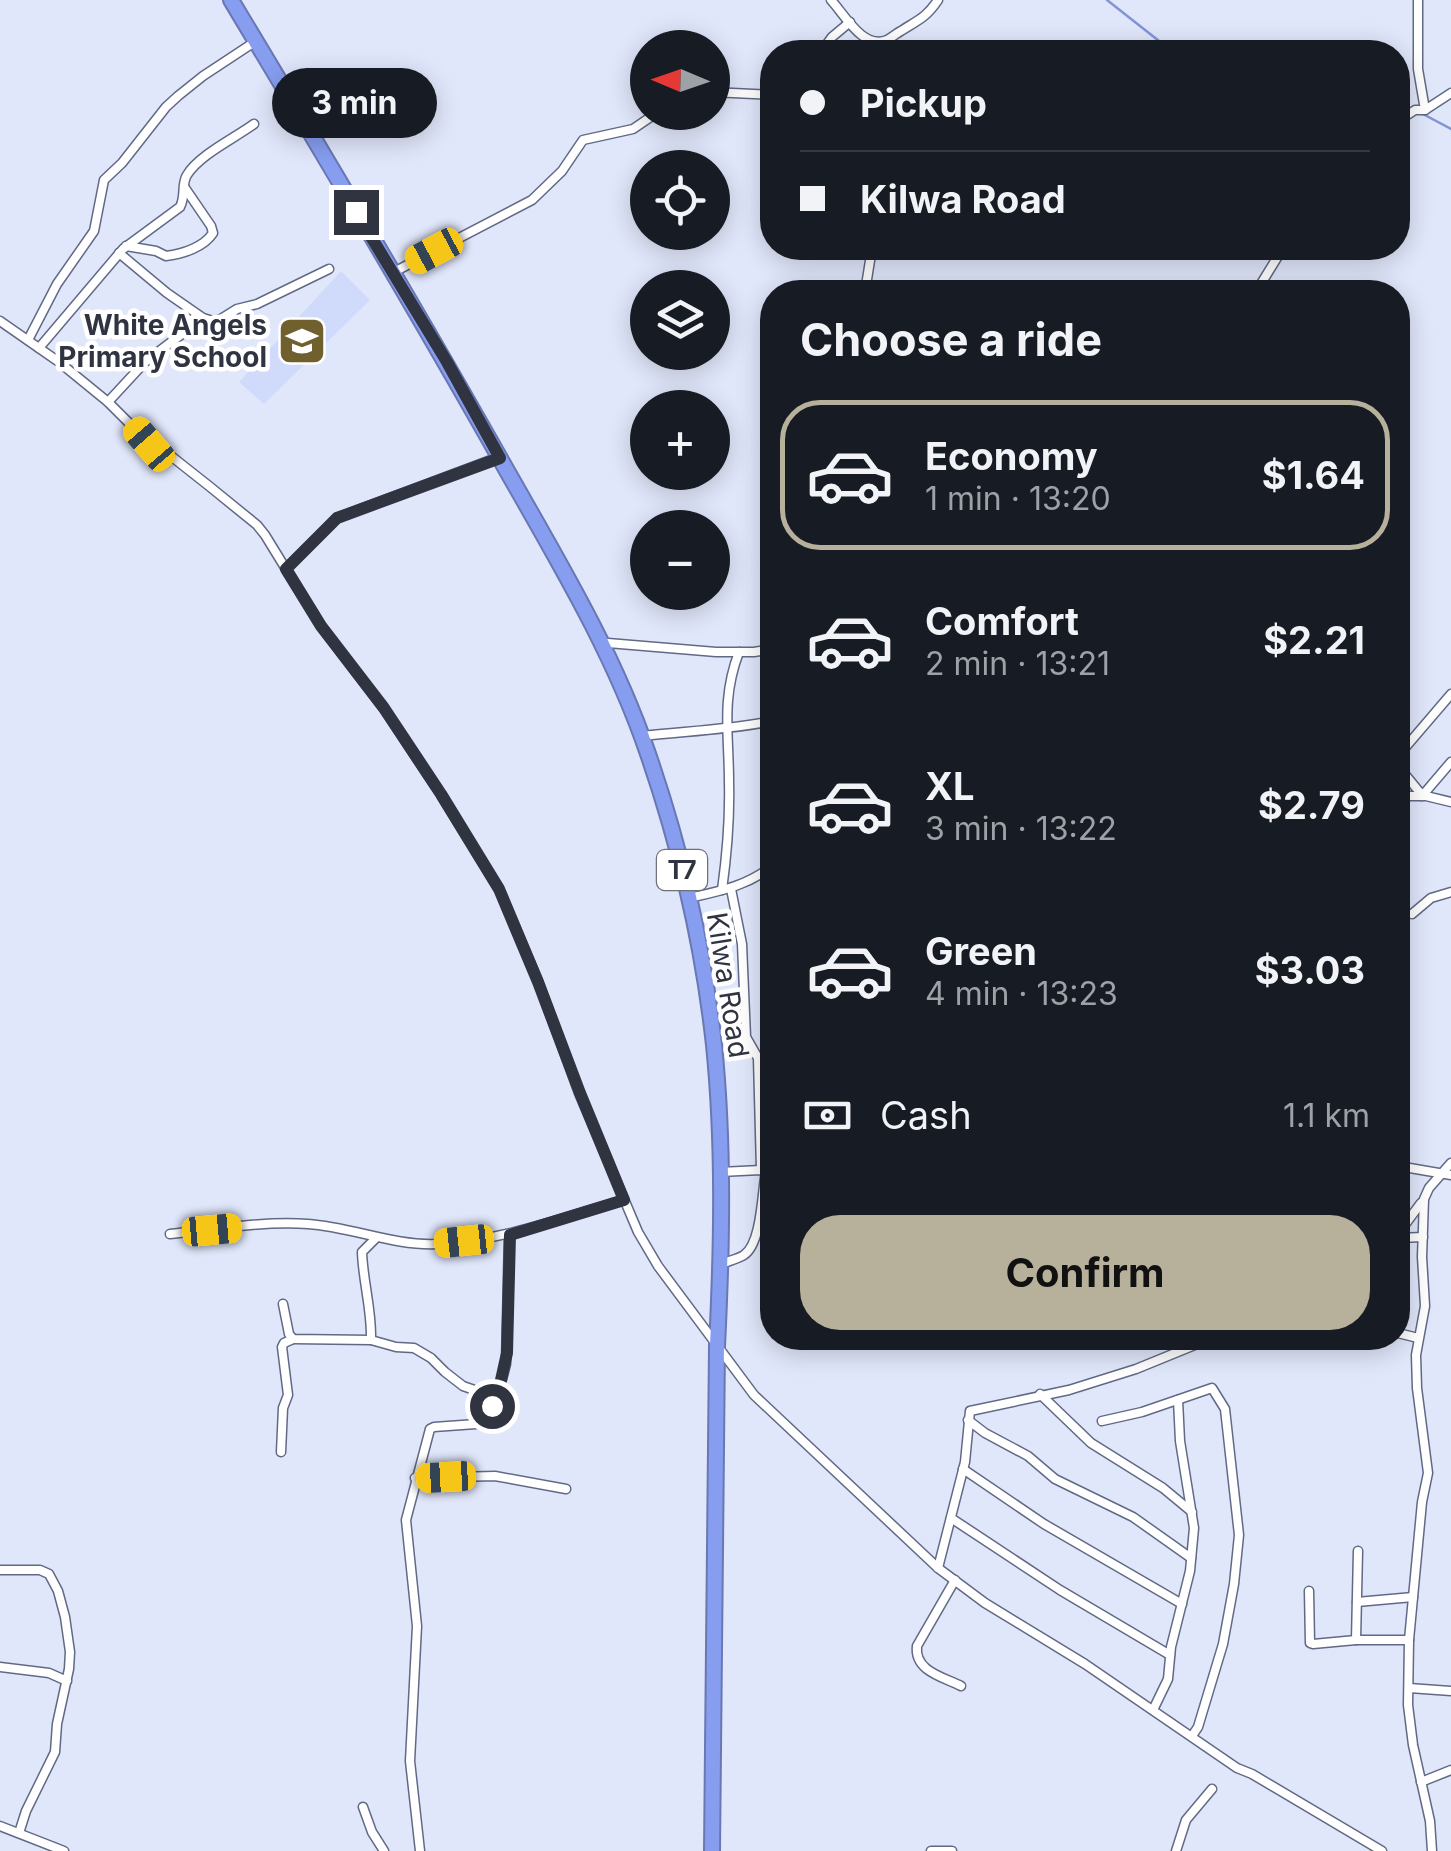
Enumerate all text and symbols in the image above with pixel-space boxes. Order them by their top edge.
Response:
north arrow [630,30,730,130]
map controls [630,30,730,610]
callout: 3 min [274,67,438,137]
text: Pickup [860,80,987,126]
text: 3 min [311,83,398,122]
button: locate [630,150,730,250]
text: Kilwa Road [860,176,1066,222]
route end [334,190,379,235]
car [400,224,468,278]
button: layers [630,270,730,370]
place label: White Angels Primary School [58,308,267,374]
text: Choose a ride [800,312,1102,367]
school or university icon: White Angels Primary School [276,315,328,367]
button: + [630,390,730,490]
car [118,412,180,476]
icon: car [805,430,895,520]
text: Economy [925,433,1098,479]
text: $1.64 [1262,452,1365,498]
text: 1 min · 13:20 [925,479,1111,518]
button: − [630,510,730,610]
icon: car [805,595,895,685]
text: Comfort [925,598,1079,644]
text: $2.21 [1263,617,1365,663]
text: 2 min · 13:21 [925,644,1110,683]
icon: car [805,760,895,850]
text: XL [925,763,975,809]
text: $2.79 [1258,782,1365,828]
text: 3 min · 13:22 [925,809,1117,848]
road number: T7 [657,850,707,890]
street label: Kilwa Road [700,910,756,1060]
icon: car [805,925,895,1015]
text: Green [925,928,1037,974]
text: $3.03 [1255,947,1365,993]
text: 4 min · 13:23 [925,974,1118,1013]
icon: cash [800,1088,855,1143]
text: Cash [880,1092,972,1138]
text: 1.1 km [1283,1096,1370,1135]
car [181,1212,243,1248]
button: Confirm [800,1215,1370,1330]
car [433,1223,495,1259]
route start [470,1384,515,1429]
car [415,1460,477,1494]

